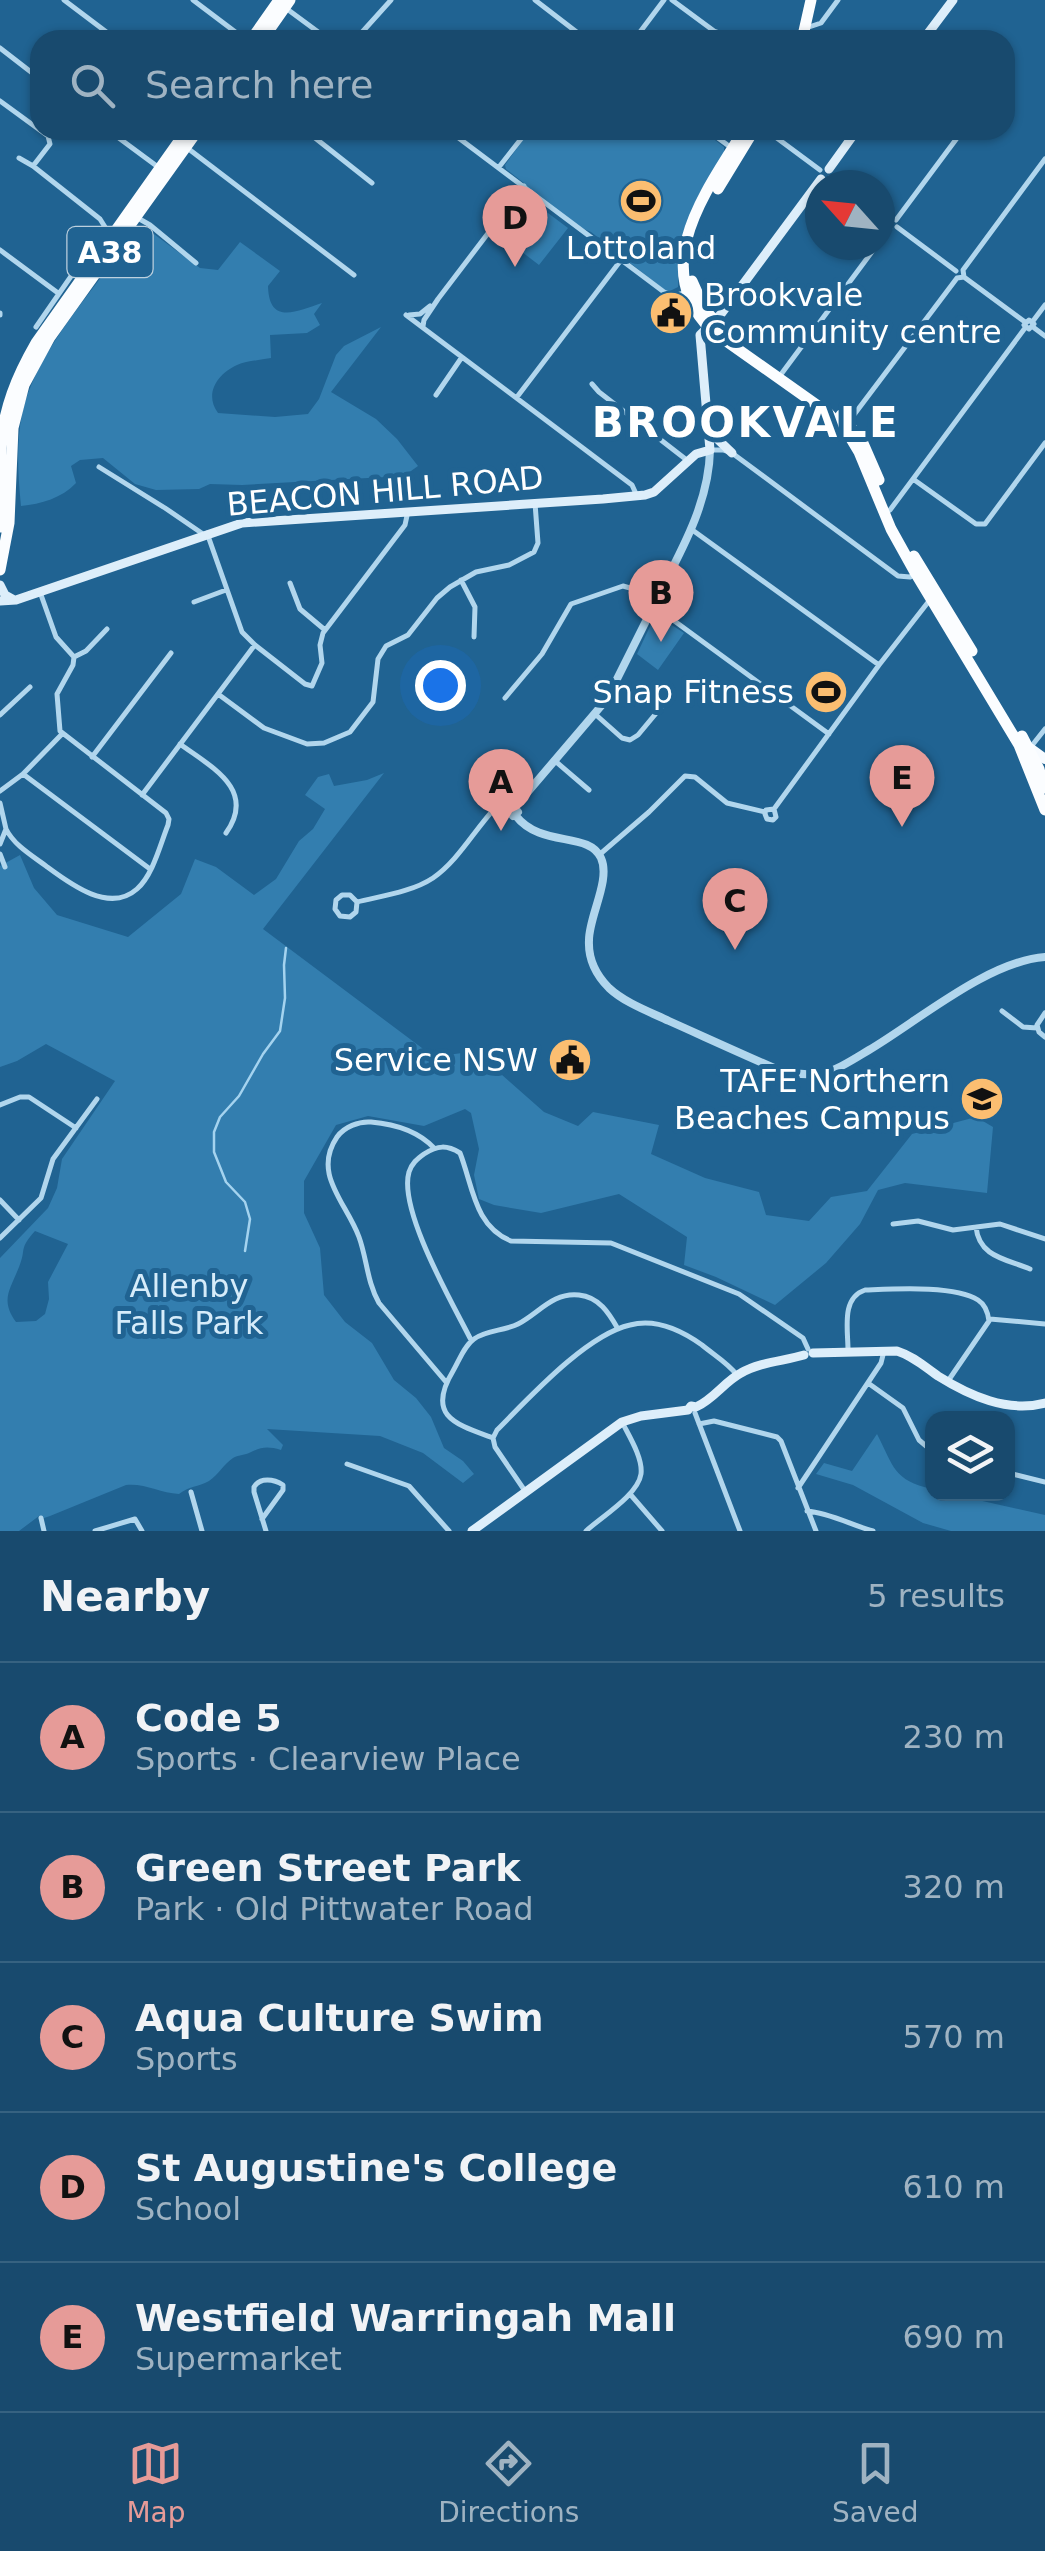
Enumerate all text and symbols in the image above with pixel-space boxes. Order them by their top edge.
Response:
search box [30,30,1015,140]
icon: search [65,58,120,113]
text: Search here [145,63,373,107]
north arrow [805,170,895,260]
sports icon: Lottoland [618,178,664,224]
pin: D [482,184,548,267]
road number: A38 [68,227,152,277]
place label: Lottoland [566,229,716,267]
place label: Brookvale Community centre [704,276,1002,351]
public building icon: Brookvale Community centre [648,290,694,336]
district label: BROOKVALE [592,398,900,447]
street label: BEACON HILL ROAD [225,458,545,524]
pin: B [628,560,694,642]
your location [415,660,466,711]
sports icon: Snap Fitness [803,669,849,715]
place label: Snap Fitness [592,673,794,711]
pin: E [870,744,934,827]
pin: A [468,748,534,831]
pin: C [702,868,768,950]
public building icon: Service NSW [547,1037,593,1083]
place label: Service NSW [334,1041,538,1079]
place label: TAFE Northern Beaches Campus [674,1062,950,1137]
school or university icon: TAFE Northern Beaches Campus [959,1076,1005,1122]
park label: Allenby Falls Park [115,1267,264,1342]
map controls [925,1411,1015,1501]
button: layers [925,1411,1015,1501]
text: Nearby [40,1572,210,1621]
text: 5 results [867,1577,1005,1615]
text: Code 5 [135,1696,282,1740]
text: A [60,1718,85,1756]
text: 230 m [903,1718,1005,1756]
text: Sports · Clearview Place [135,1740,521,1778]
text: Green Street Park [135,1846,520,1890]
text: B [60,1868,85,1906]
text: 320 m [903,1868,1005,1906]
text: Park · Old Pittwater Road [135,1890,533,1928]
text: Aqua Culture Swim [135,1996,544,2040]
text: C [61,2018,84,2056]
text: 570 m [903,2018,1005,2056]
text: Sports [135,2040,238,2078]
text: St Augustine's College [135,2146,617,2190]
text: D [59,2168,86,2206]
text: 610 m [903,2168,1005,2206]
text: School [135,2190,241,2228]
text: Westfield Warringah Mall [135,2296,676,2340]
text: E [62,2318,83,2356]
text: 690 m [903,2318,1005,2356]
text: Supermarket [135,2340,342,2378]
tab: Map [126,2436,185,2529]
tab: Directions [438,2436,579,2529]
tab: Saved [832,2436,919,2529]

